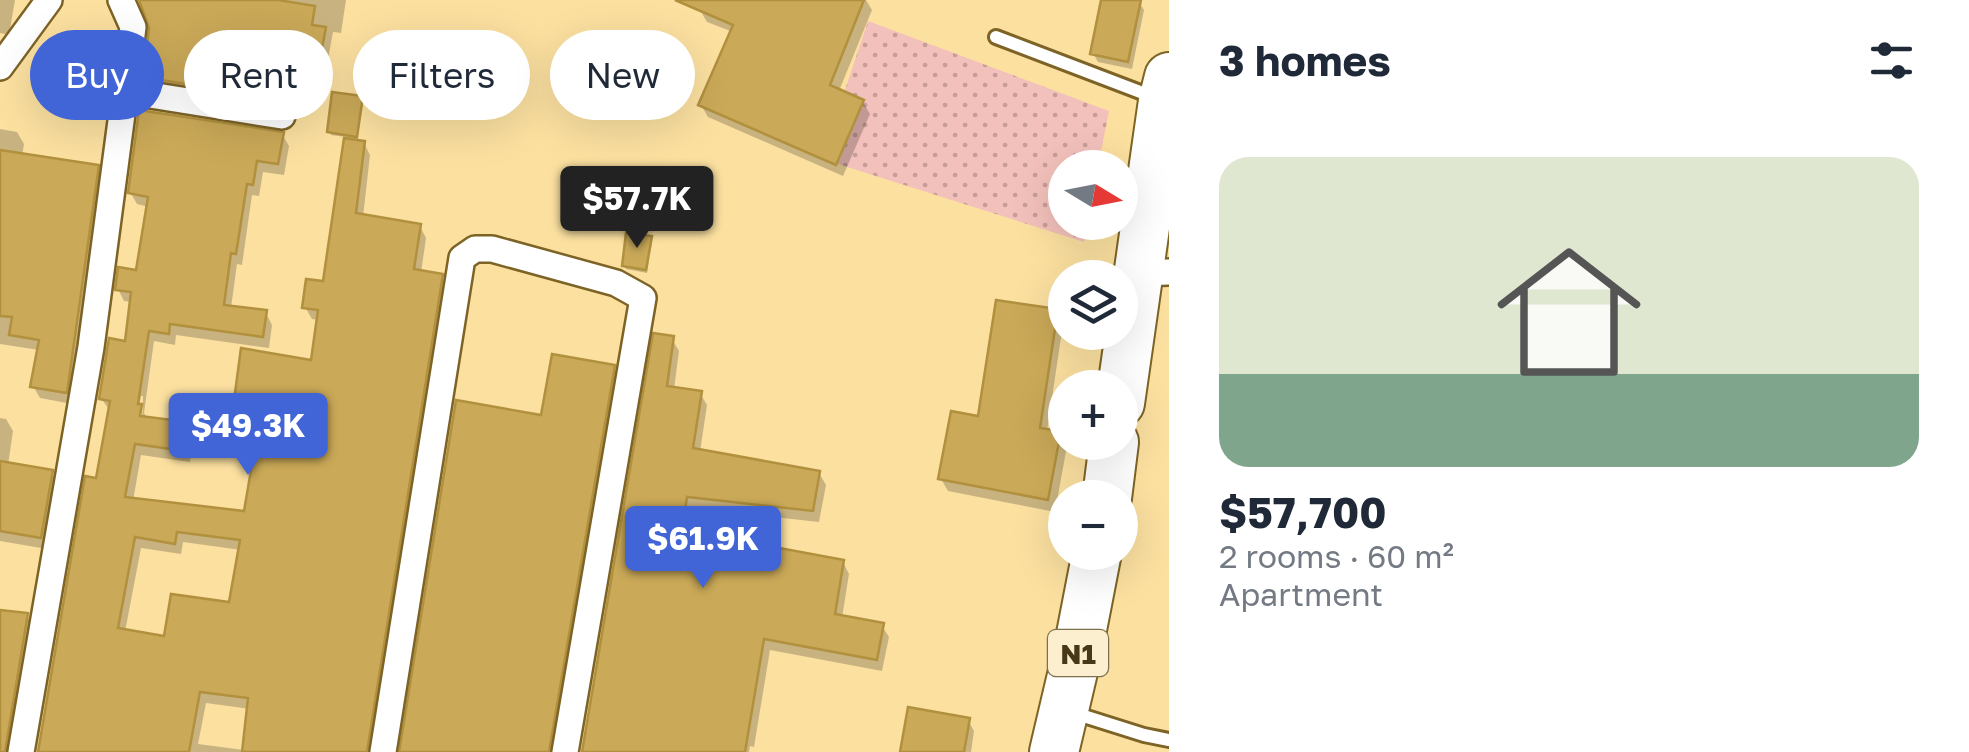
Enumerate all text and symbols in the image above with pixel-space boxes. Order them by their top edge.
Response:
chip: Buy [30,30,164,120]
chip: Rent [184,30,333,120]
chip: Filters [353,30,530,120]
chip: New [550,30,695,120]
icon: filters [1864,33,1919,88]
text: 3 homes [1219,35,1391,85]
north arrow [1048,150,1138,240]
map controls [1048,150,1138,570]
pin: $57.7K [556,166,718,251]
text: $57.7K [582,179,692,217]
icon: home [1479,222,1659,402]
button: layers [1048,260,1138,350]
button: + [1048,370,1138,460]
pin: $49.3K [167,393,329,478]
text: $49.3K [191,406,305,444]
button: − [1048,480,1138,570]
text: $57,700 [1219,487,1387,537]
pin: $61.9K [622,506,784,591]
text: $61.9K [647,519,759,557]
text: 2 rooms · 60 m² [1219,537,1454,575]
text: Apartment [1219,575,1383,613]
road number: N1 [1048,630,1108,676]

